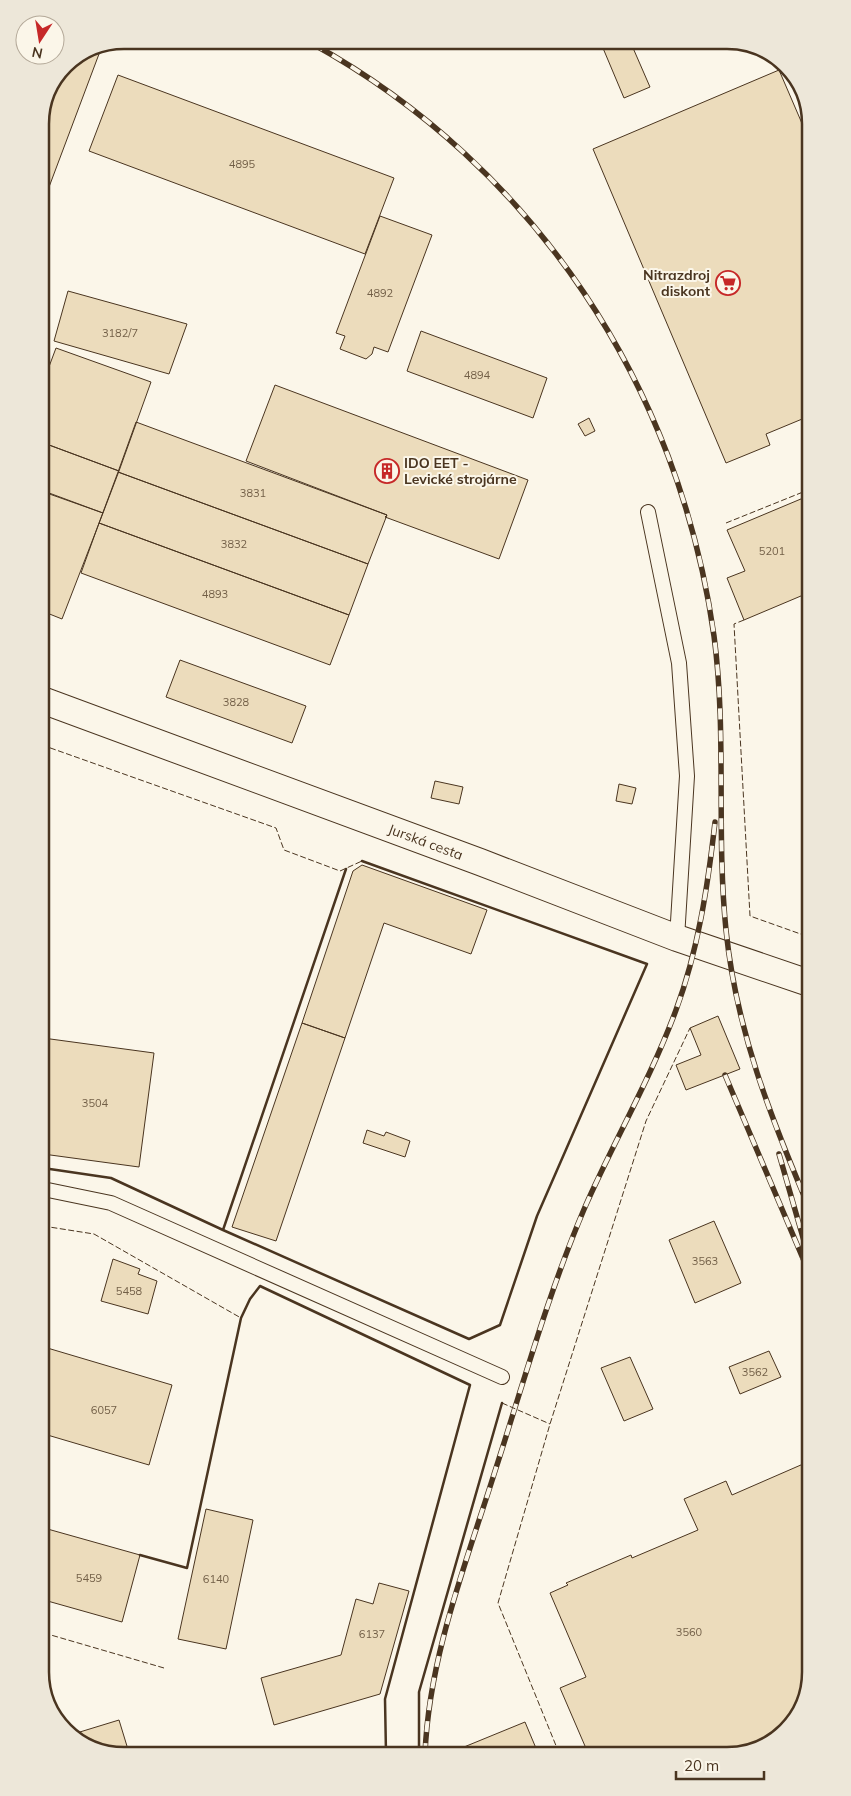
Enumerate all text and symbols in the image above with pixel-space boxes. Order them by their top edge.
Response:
north arrow [15,15,65,65]
text: N [30,43,44,63]
house number: 4895 [229,157,256,171]
place label: Nitrazdroj diskont [643,266,711,300]
supermarket icon: Nitrazdroj diskont [715,270,741,296]
house number: 4892 [367,286,394,300]
house number: 3182/7 [102,326,138,340]
house number: 4894 [464,368,491,382]
place label: IDO EET - Levické strojárne [404,454,517,488]
building icon: IDO EET - Levické strojárne [374,458,400,484]
house number: 3831 [240,486,266,500]
house number: 3832 [221,537,248,551]
house number: 5201 [759,544,785,558]
house number: 4893 [202,587,228,601]
house number: 3828 [223,695,250,709]
street label: Jurská cesta [386,820,466,864]
house number: 3504 [82,1096,109,1110]
house number: 3563 [692,1254,718,1268]
house number: 5458 [116,1284,143,1298]
house number: 3562 [742,1365,769,1379]
house number: 6057 [91,1403,117,1417]
house number: 5459 [76,1571,102,1585]
house number: 6140 [203,1572,230,1586]
house number: 3560 [676,1625,703,1639]
house number: 6137 [359,1627,385,1641]
scale bar [676,1748,764,1780]
text: 20 m [684,1756,719,1775]

